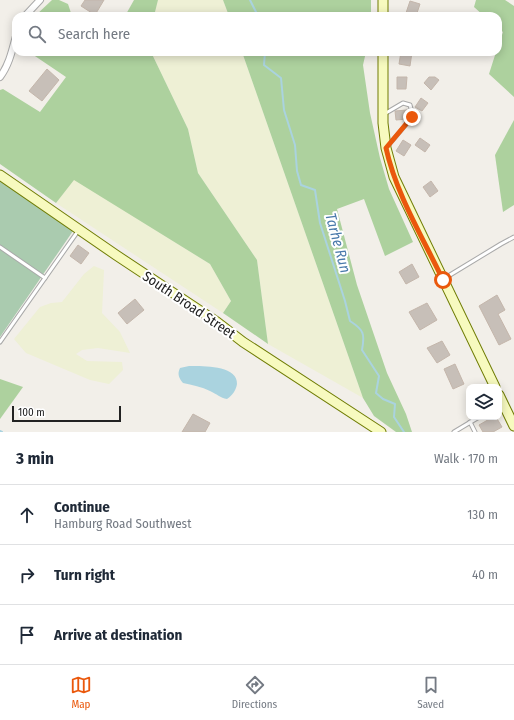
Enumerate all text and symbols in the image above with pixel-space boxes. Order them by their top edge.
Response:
search box [12,12,502,56]
icon: search [26,23,48,45]
text: Search here [58,25,130,43]
route end [403,108,421,126]
water label: Tarhe Run [321,211,355,275]
street label: South Broad Street [139,268,239,343]
route start [434,271,452,289]
map controls [466,384,502,420]
button: layers [466,384,502,420]
scale bar [12,404,121,423]
text: 100 m [18,406,45,419]
text: 3 min [16,448,54,469]
text: Walk · 170 m [434,451,498,466]
text: Continue [54,498,110,516]
icon: ahead [16,504,38,526]
text: 130 m [467,507,498,522]
text: Hamburg Road Southwest [54,516,191,531]
icon: right [16,564,38,586]
text: Turn right [54,566,115,584]
text: 40 m [472,567,498,582]
icon: arrive [16,624,38,646]
text: Arrive at destination [54,626,182,644]
tab: Map [70,674,92,711]
tab: Directions [232,674,277,711]
tab: Saved [417,674,444,711]

